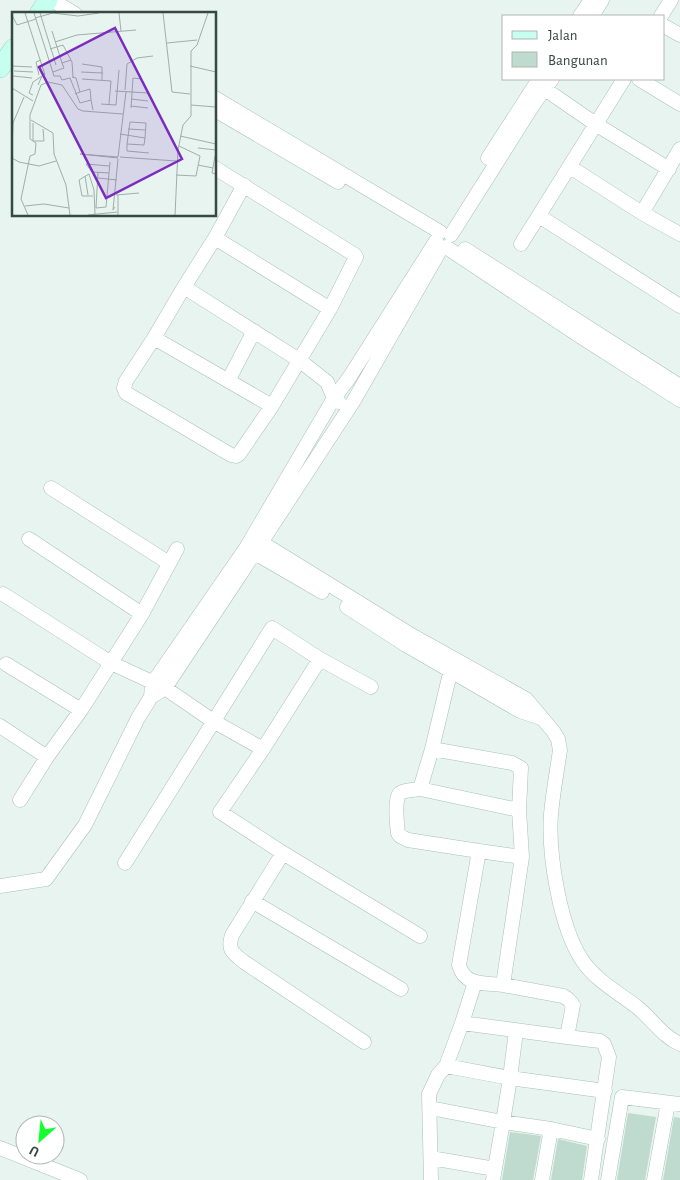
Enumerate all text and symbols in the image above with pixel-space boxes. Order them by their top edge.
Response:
inset map [12,12,216,216]
legend [502,15,665,80]
text: Jalan [548,28,578,43]
text: Bangunan [548,53,608,68]
north arrow [15,1115,65,1165]
text: U [27,1142,42,1159]

